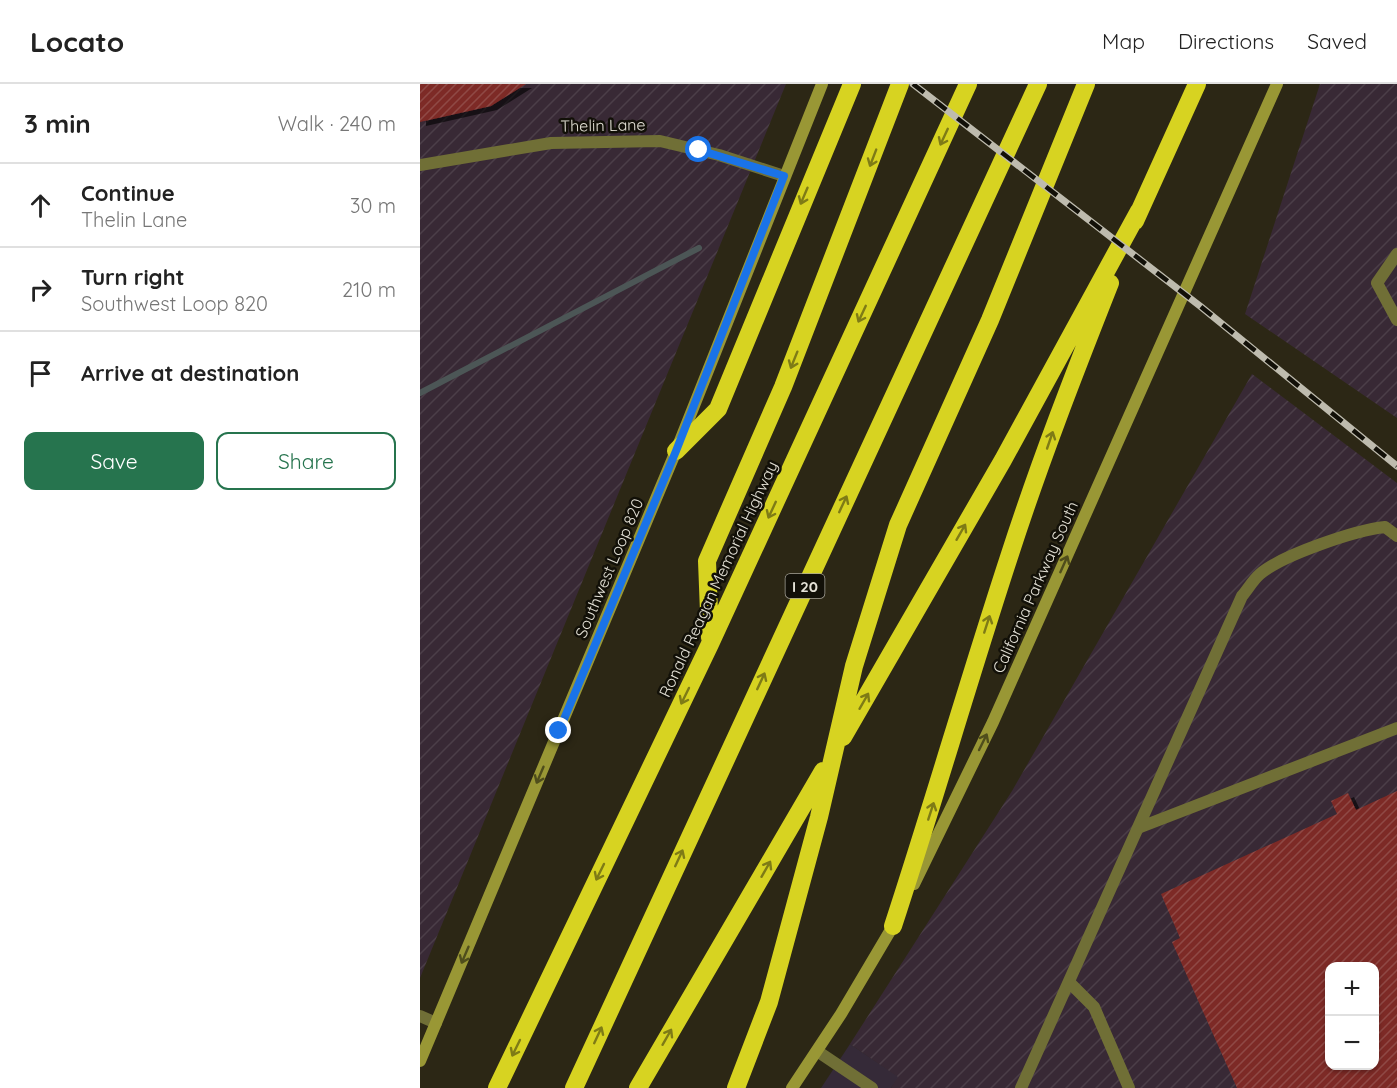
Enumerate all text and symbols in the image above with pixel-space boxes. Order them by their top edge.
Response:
text: Locato [30,24,124,59]
text: Map [1102,28,1145,54]
text: Directions [1178,28,1274,54]
text: Saved [1307,28,1367,54]
text: 3 min [24,107,91,140]
text: Walk · 240 m [278,111,396,136]
street label: Thelin Lane [560,114,646,136]
one-way arrow [937,128,949,146]
route start [685,136,711,162]
one-way arrow [866,149,877,167]
text: Continue [81,179,175,207]
one-way arrow [798,187,809,205]
icon: ahead [24,189,57,222]
text: 30 m [350,193,396,218]
text: Thelin Lane [81,207,187,232]
text: Turn right [81,263,185,291]
icon: right [24,273,57,306]
text: 210 m [342,277,396,302]
text: Southwest Loop 820 [81,291,268,316]
one-way arrow [856,305,868,323]
one-way arrow [788,350,799,368]
icon: arrive [24,357,57,390]
text: Arrive at destination [81,359,299,387]
one-way arrow [1046,431,1057,450]
button: Save [24,432,204,490]
button: Share [216,432,396,490]
street label: Ronald Reagan Memorial Highway [654,458,782,700]
street label: Southwest Loop 820 [571,495,647,641]
one-way arrow [838,495,849,513]
street label: California Parkway South [988,498,1082,676]
one-way arrow [765,501,777,519]
one-way arrow [956,524,968,541]
one-way arrow [1059,556,1070,574]
road number: I 20 [786,574,824,598]
one-way arrow [982,615,993,634]
one-way arrow [756,672,768,690]
one-way arrow [678,687,690,705]
one-way arrow [858,693,870,710]
route end [545,717,571,743]
one-way arrow [978,733,990,751]
one-way arrow [534,765,545,784]
one-way arrow [926,802,937,821]
one-way arrow [674,849,686,867]
one-way arrow [760,861,772,878]
one-way arrow [594,863,606,881]
one-way arrow [459,945,470,963]
map controls [1325,962,1379,1070]
button: + [1325,962,1379,1016]
button: − [1325,1016,1379,1070]
one-way arrow [593,1026,604,1044]
one-way arrow [662,1029,674,1046]
one-way arrow [510,1039,522,1057]

